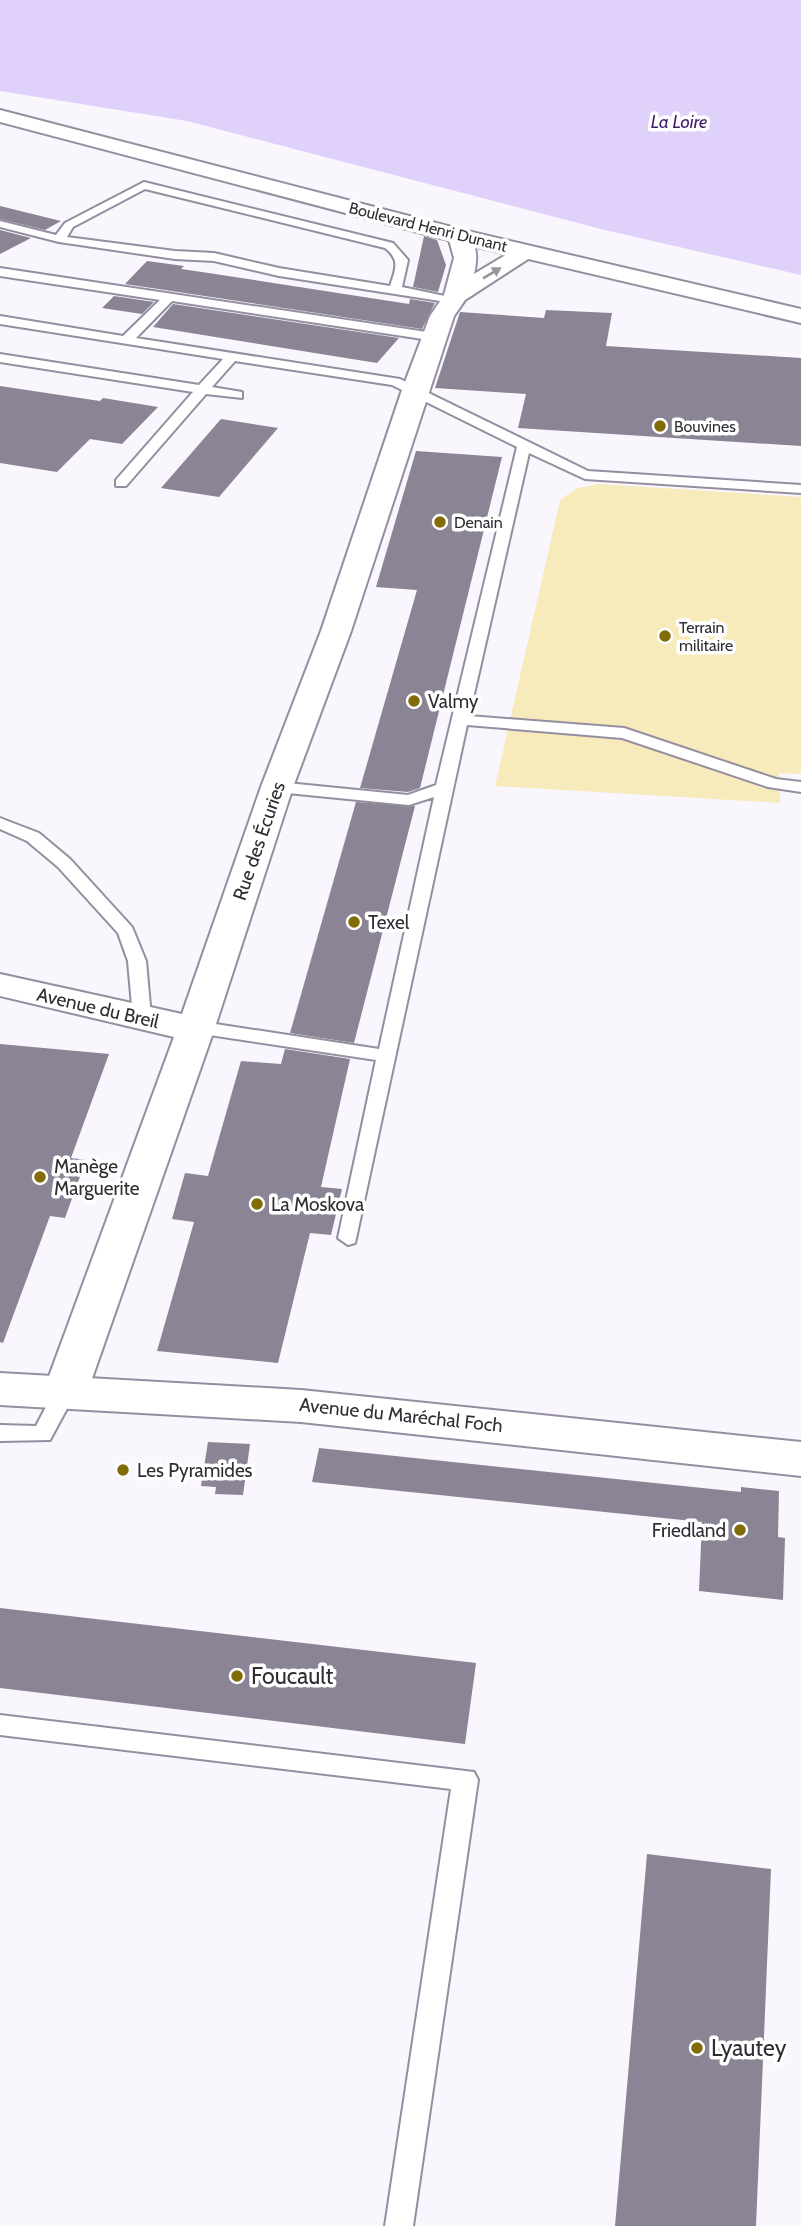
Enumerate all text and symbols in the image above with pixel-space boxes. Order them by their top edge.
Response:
water label: La Loire [651,111,707,133]
street label: Boulevard Henri Dunant [347,198,510,256]
one-way arrow [482,267,501,280]
place label: Bouvines [674,417,736,436]
marker: Bouvines [652,418,668,434]
place label: Denain [454,513,503,532]
marker: Denain [432,514,448,530]
place label: Terrain militaire [679,618,733,655]
marker: Terrain militaire [657,628,673,644]
place label: Valmy [428,690,479,713]
marker: Valmy [406,693,422,709]
street label: Rue des Écuries [227,778,290,903]
place label: Texel [368,911,410,934]
marker: Texel [346,914,362,930]
street label: Avenue du Breil [35,983,162,1033]
place label: Manège Marguerite [54,1155,140,1200]
marker: Manège Marguerite [32,1169,48,1185]
place label: La Moskova [271,1193,364,1216]
marker: La Moskova [249,1196,265,1212]
street label: Avenue du Maréchal Foch [298,1393,504,1437]
place label: Les Pyramides [137,1459,253,1482]
marker: Les Pyramides [115,1462,131,1478]
place label: Friedland [652,1519,726,1542]
marker: Friedland [732,1522,748,1538]
place label: Foucault [251,1662,334,1690]
marker: Foucault [229,1668,245,1684]
place label: Lyautey [711,2034,787,2062]
marker: Lyautey [689,2040,705,2056]

